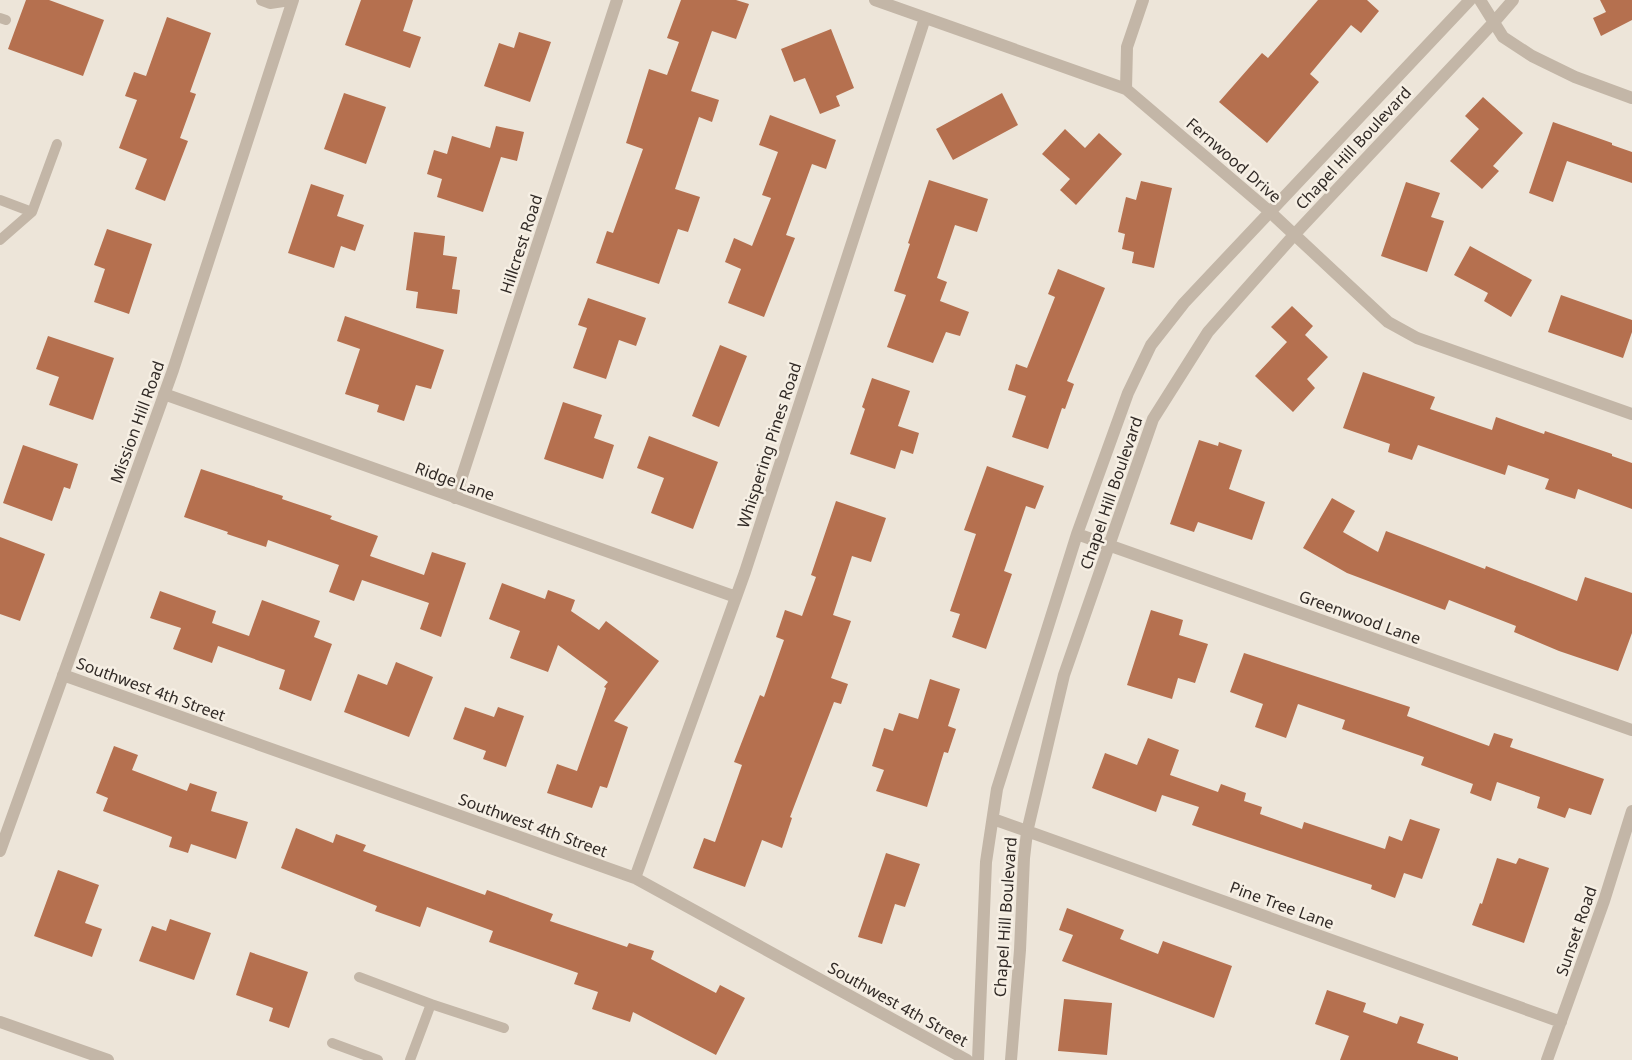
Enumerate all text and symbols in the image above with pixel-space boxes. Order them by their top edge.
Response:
street label: Chapel Hill Boulevard [1290,82,1416,214]
street label: Fernwood Drive [1182,113,1286,207]
street label: Hillcrest Road [495,191,547,297]
street label: Mission Hill Road [105,358,169,486]
street label: Whispering Pines Road [732,359,806,531]
street label: Chapel Hill Boulevard [1074,414,1148,572]
street label: Ridge Lane [412,456,498,506]
street label: Greenwood Lane [1296,585,1424,649]
street label: Southwest 4th Street [74,652,229,726]
street label: Southwest 4th Street [456,788,611,862]
street label: Chapel Hill Boulevard [988,836,1022,998]
street label: Pine Tree Lane [1227,876,1337,934]
street label: Sunset Road [1550,883,1602,979]
street label: Southwest 4th Street [824,956,972,1052]

